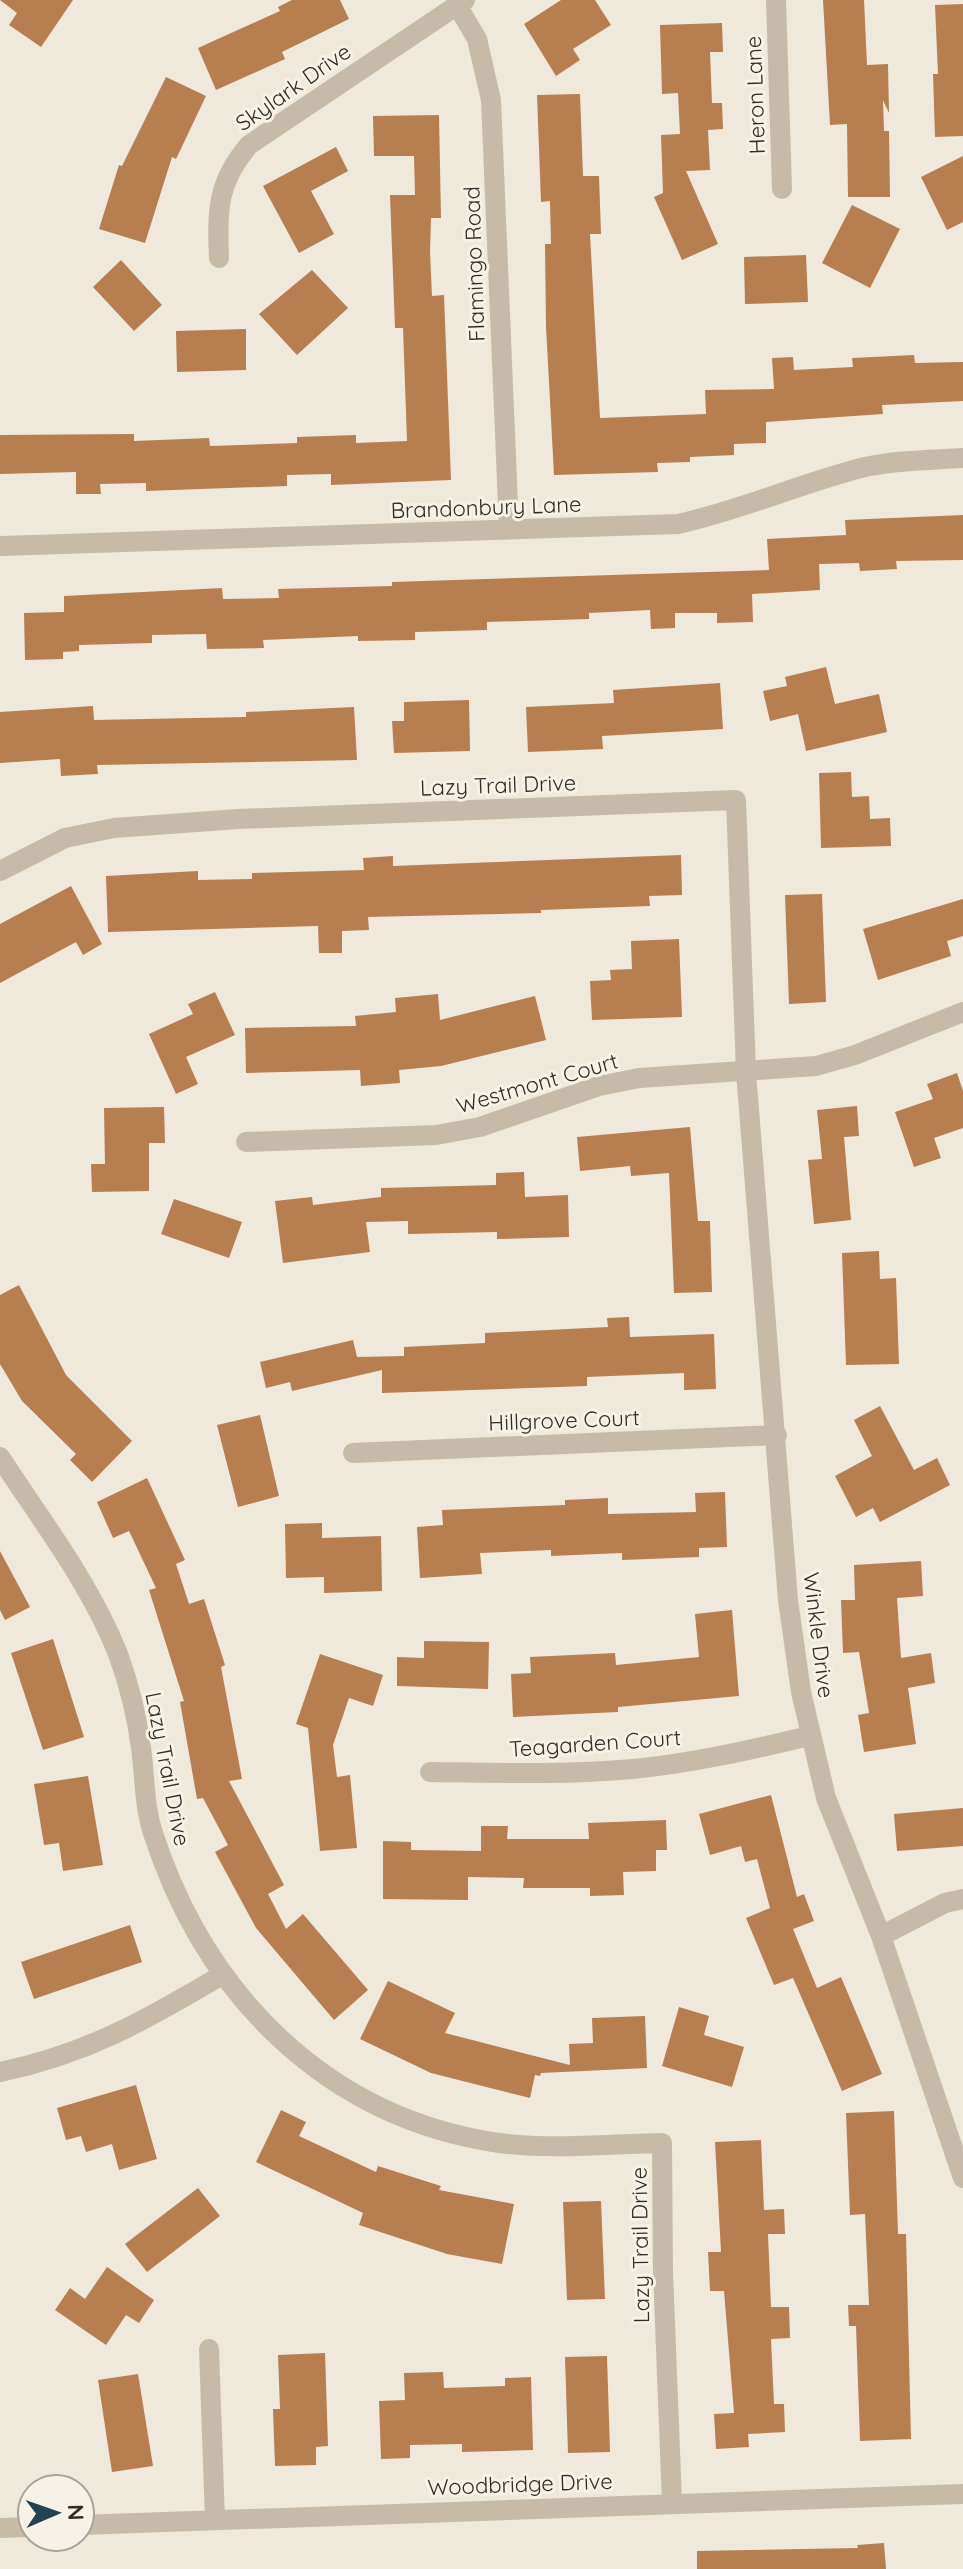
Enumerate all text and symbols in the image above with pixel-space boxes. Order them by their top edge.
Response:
street label: Heron Lane [739,35,771,155]
street label: Skylark Drive [230,37,356,137]
street label: Flamingo Road [457,186,491,342]
street label: Brandonbury Lane [390,490,582,524]
street label: Lazy Trail Drive [419,768,577,802]
street label: Westmont Court [453,1047,621,1119]
street label: Hillgrove Court [488,1403,640,1437]
street label: Winkle Drive [797,1570,841,1700]
street label: Lazy Trail Drive [139,1690,197,1848]
street label: Teagarden Court [508,1723,682,1763]
street label: Lazy Trail Drive [625,2167,655,2323]
street label: Woodbridge Drive [427,2467,613,2501]
north arrow [16,2473,96,2553]
text: N [62,2504,90,2521]

